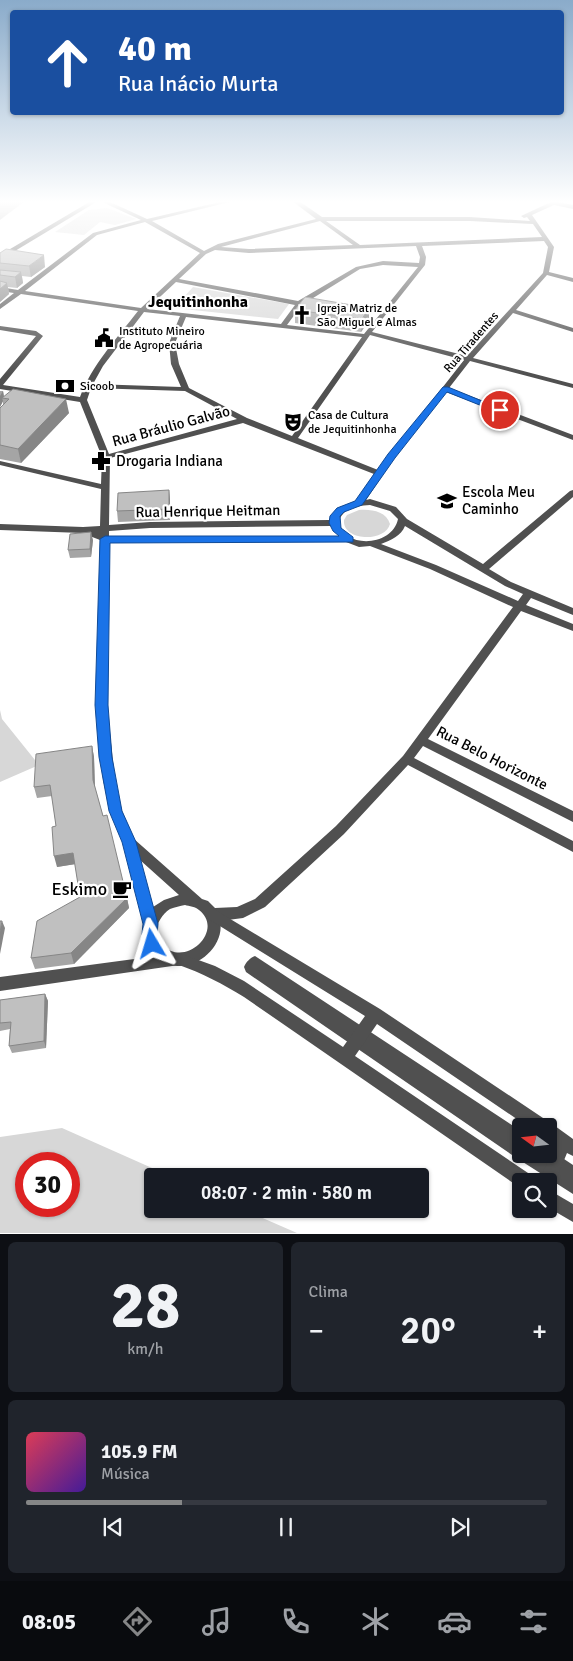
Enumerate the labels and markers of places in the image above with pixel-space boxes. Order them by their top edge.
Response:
place label: Igreja Matriz de São Miguel e Almas [317,301,417,330]
church icon: Igreja Matriz de São Miguel e Almas [291,304,313,326]
place label: Instituto Mineiro de Agropecuária [119,324,205,353]
public building icon: Instituto Mineiro de Agropecuária [93,327,115,349]
bank icon: Sicoob [54,375,76,397]
place label: Sicoob [80,379,114,394]
pin [479,389,521,431]
place label: Casa de Cultura de Jequitinhonha [308,408,396,437]
theatre icon: Casa de Cultura de Jequitinhonha [282,411,304,433]
pharmacy icon: Drogaria Indiana [90,450,112,472]
place label: Drogaria Indiana [116,452,223,470]
place label: Escola Meu Caminho [462,483,535,518]
school or university icon: Escola Meu Caminho [436,490,458,512]
place label: Eskimo [51,878,107,900]
cafe icon: Eskimo [111,878,133,900]

